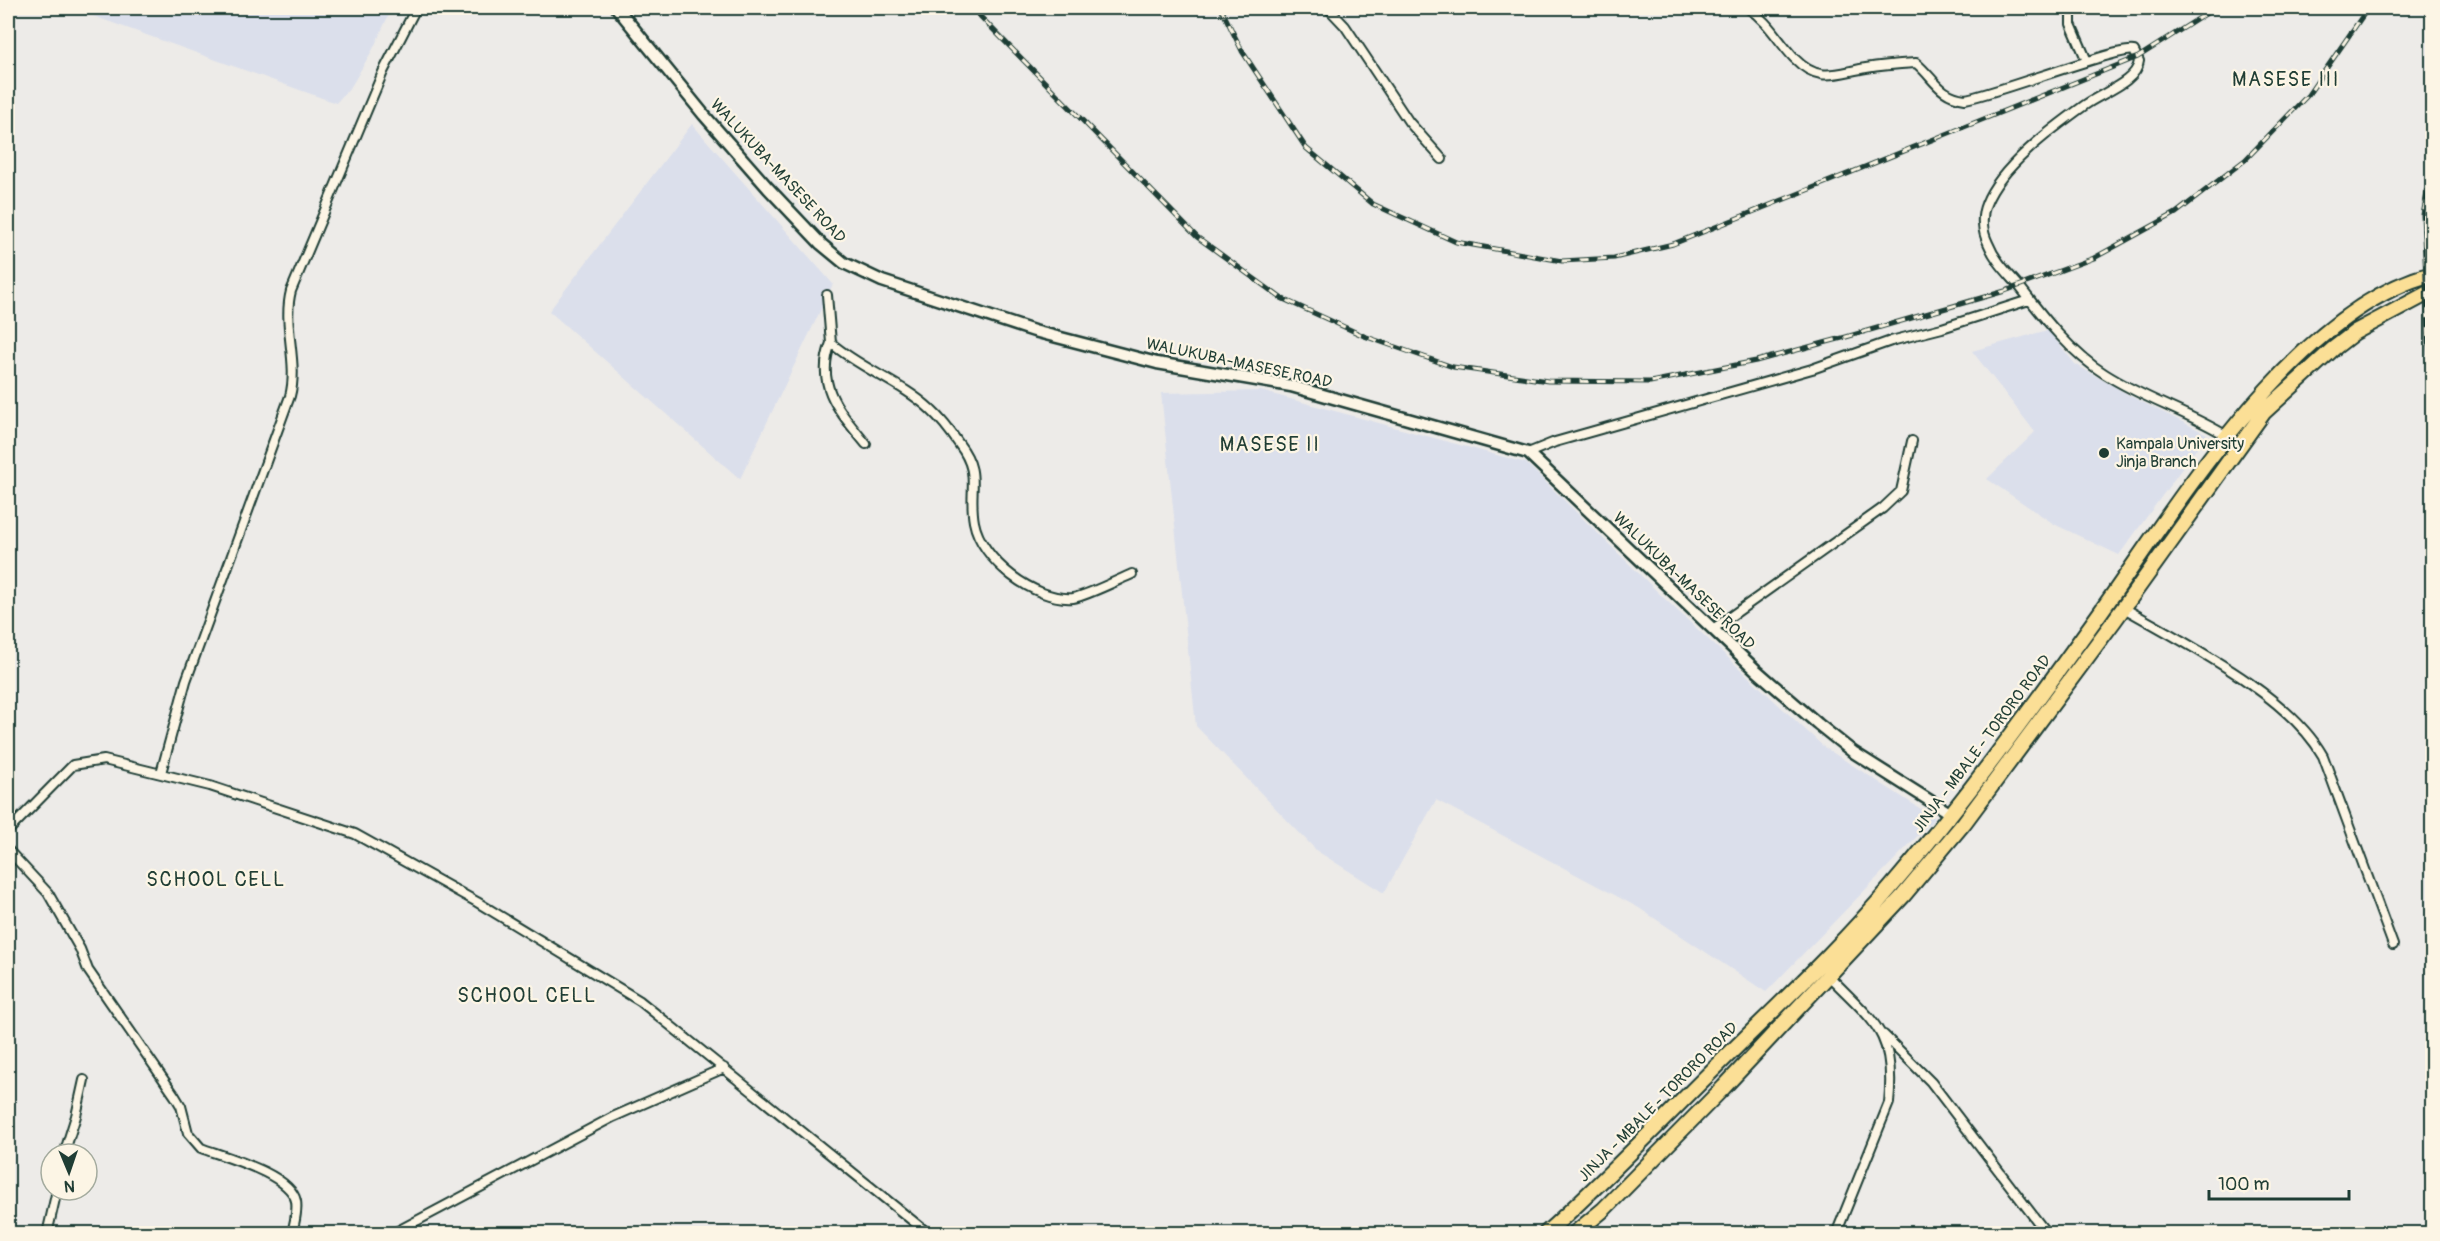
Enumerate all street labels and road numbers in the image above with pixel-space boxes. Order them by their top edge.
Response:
street label: WALUKUBA-MASESE ROAD [706,95,850,247]
street label: WALUKUBA-MASESE ROAD [1144,333,1334,393]
street label: WALUKUBA-MASESE ROAD [1609,508,1759,654]
street label: JINJA - MBALE - TORORO ROAD [1908,651,2056,837]
street label: JINJA - MBALE - TORORO ROAD [1574,1018,1742,1186]

